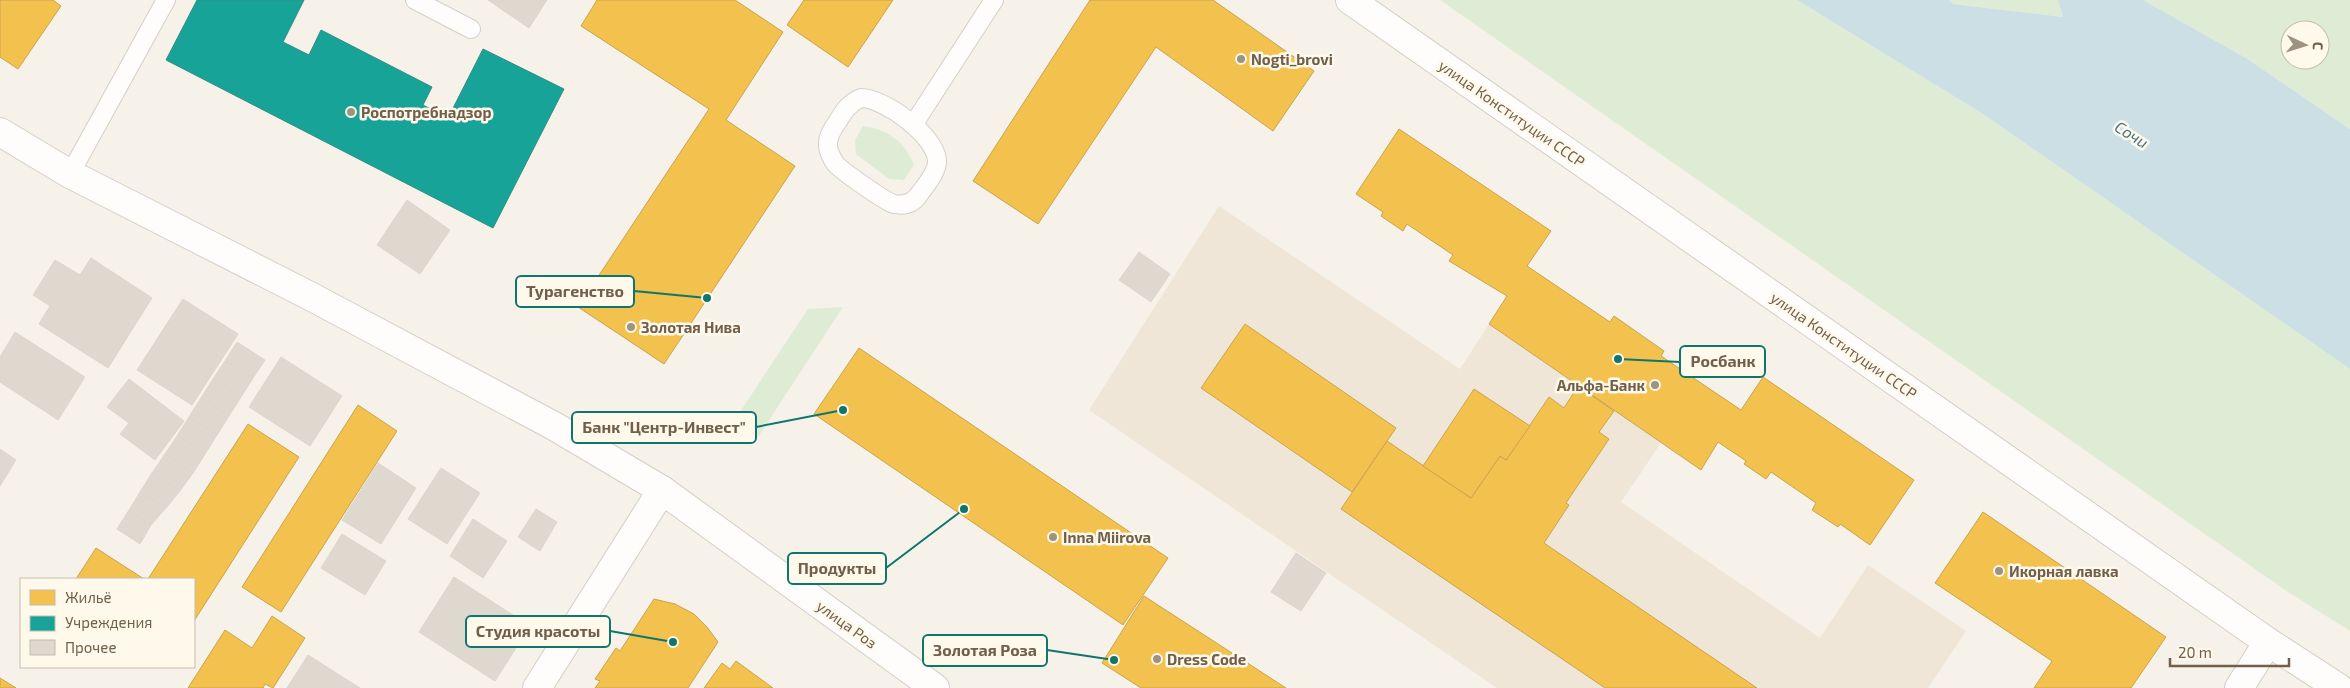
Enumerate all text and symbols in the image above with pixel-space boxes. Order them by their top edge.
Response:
north arrow [2280,20,2330,70]
text: С [2310,41,2327,51]
place label: Nogti_brovi [1251,50,1333,68]
marker: Nogti_brovi [1235,53,1247,65]
street label: улица Конституции СССР [1435,56,1589,171]
place label: Роспотребнадзор [361,103,491,121]
marker: Роспотребнадзор [345,106,357,118]
water label: Сочи [2112,116,2152,152]
callout: Турагенство [516,276,634,307]
text: Турагенство [526,281,624,300]
street label: улица Конституции СССР [1767,288,1921,403]
place label: Золотая Нива [641,318,741,336]
marker: Золотая Нива [625,321,637,333]
callout: Росбанк [1680,346,1765,377]
text: Росбанк [1691,351,1755,370]
place label: Альфа-Банк [1557,376,1646,394]
marker: Альфа-Банк [1649,379,1661,391]
callout: Банк "Центр-Инвест" [572,412,756,443]
text: Банк "Центр-Инвест" [582,417,746,436]
place label: Inna Miirova [1063,528,1151,546]
marker: Inna Miirova [1047,531,1059,543]
callout: Продукты [788,553,886,584]
text: Продукты [798,558,876,577]
place label: Икорная лавка [2009,562,2119,580]
marker: Икорная лавка [1993,565,2005,577]
legend [20,578,195,668]
text: Жильё [65,588,112,606]
street label: улица Роз [813,596,881,653]
text: Учреждения [65,613,152,631]
callout: Студия красоты [466,616,610,647]
text: Студия красоты [476,621,600,640]
callout: Золотая Роза [923,635,1047,666]
scale bar [2170,636,2289,668]
text: Прочее [65,638,117,656]
text: Золотая Роза [933,640,1037,659]
text: 20 m [2178,643,2212,661]
place label: Dress Code [1167,650,1246,668]
marker: Dress Code [1151,653,1163,665]

